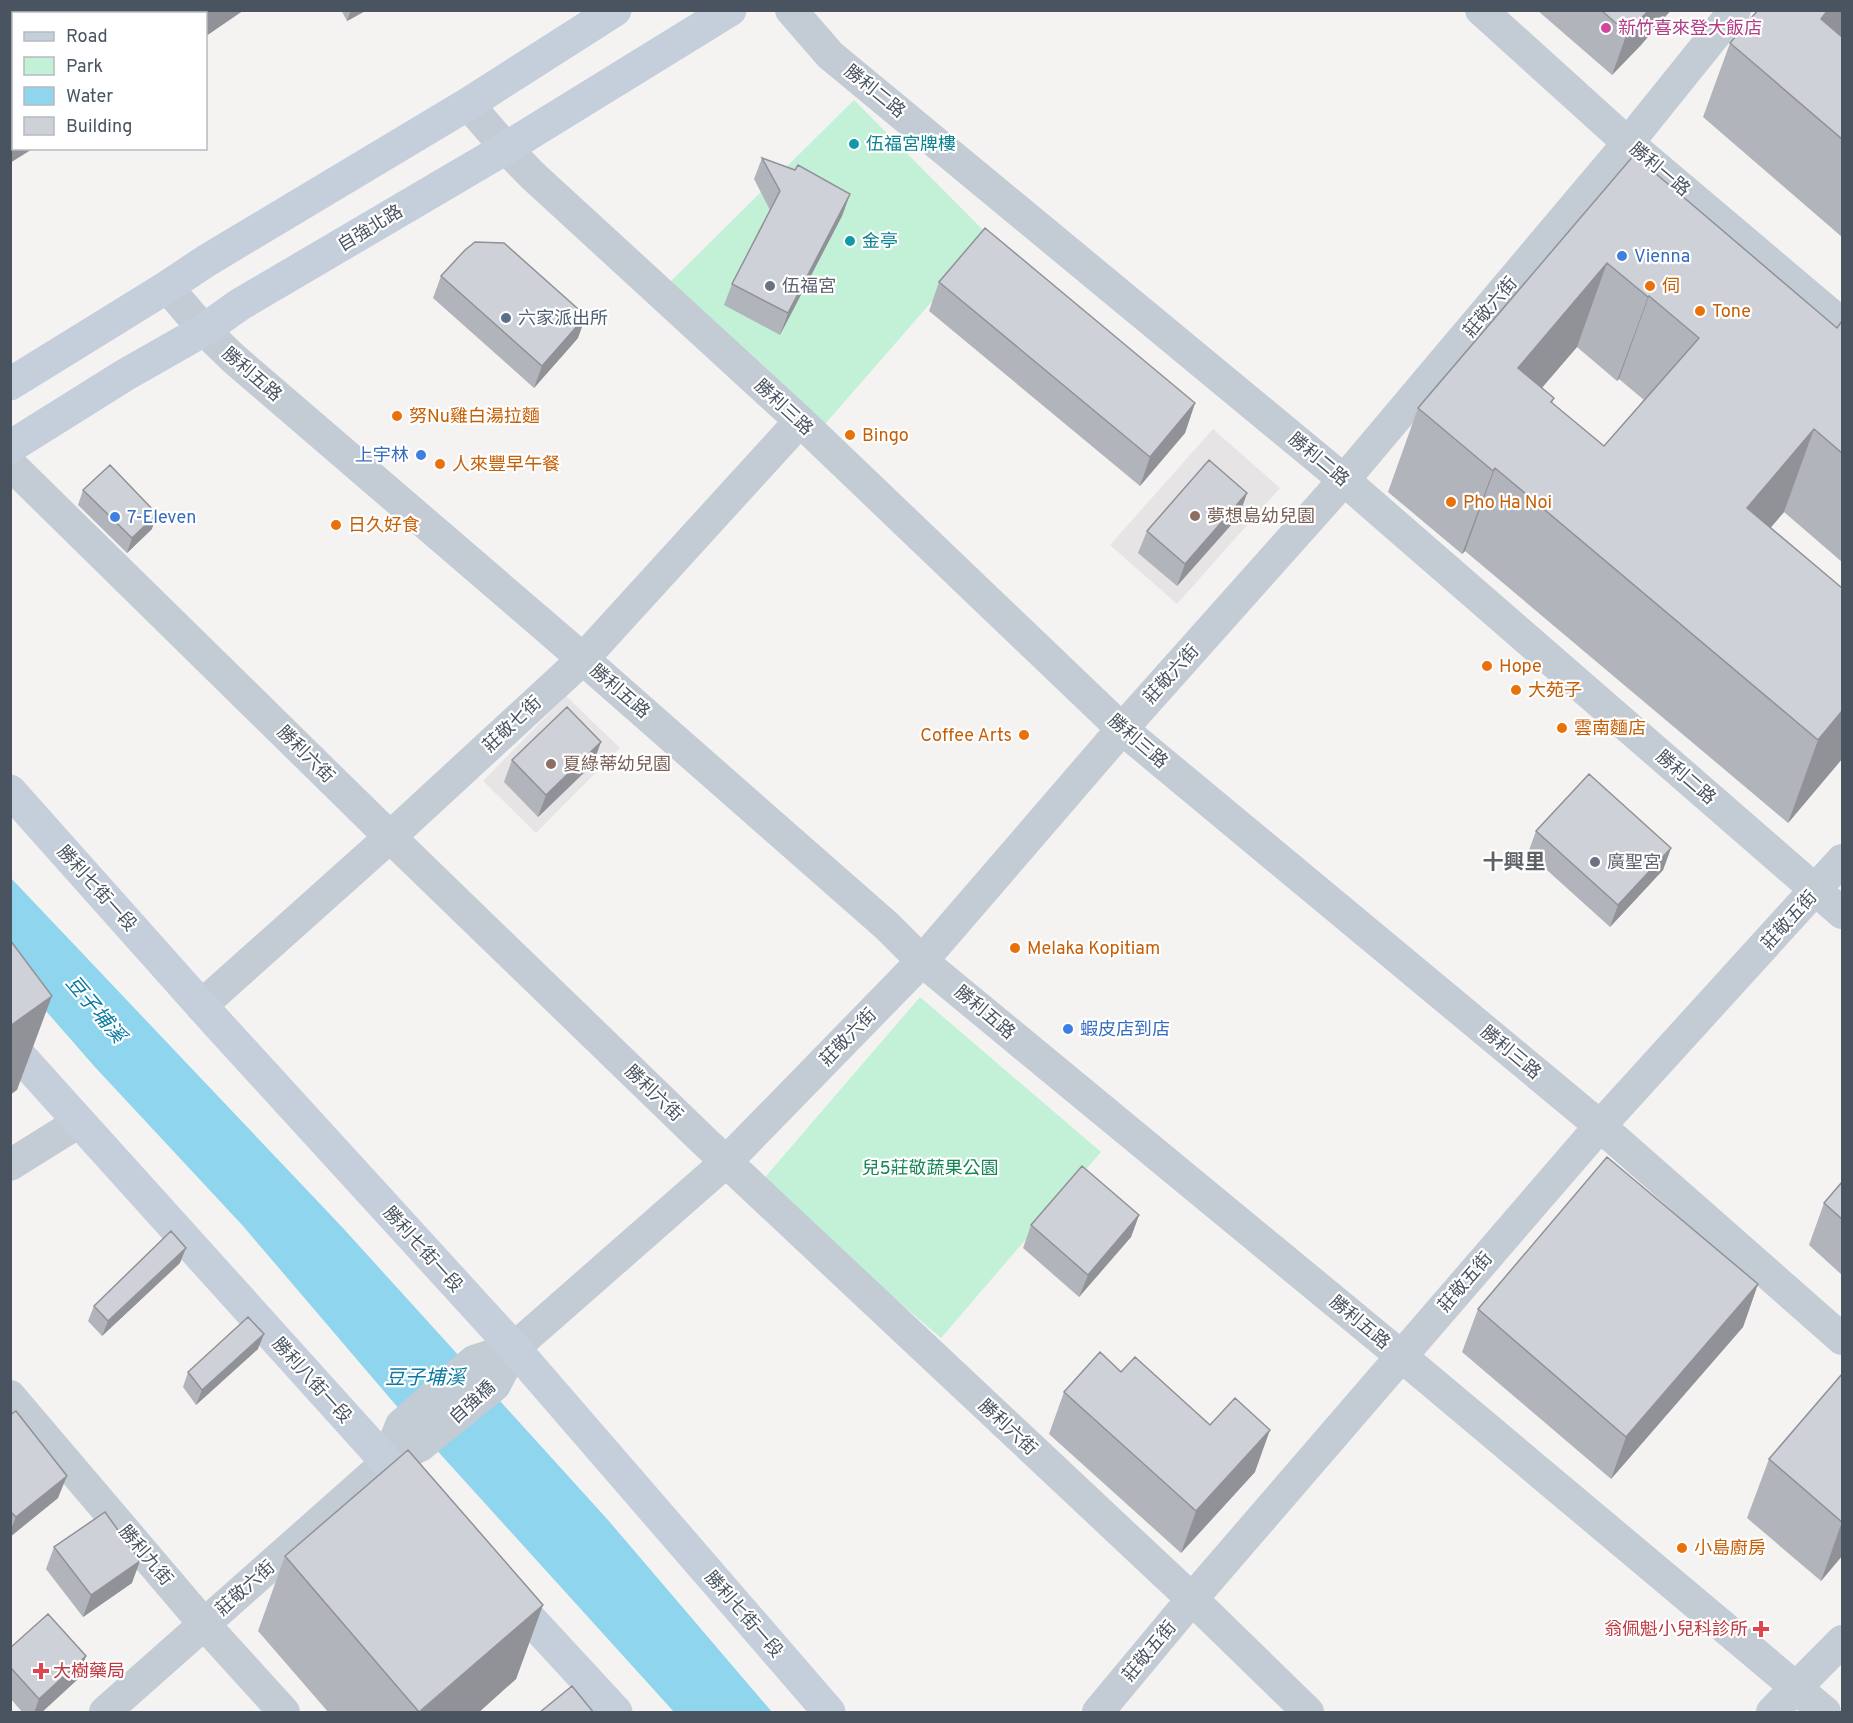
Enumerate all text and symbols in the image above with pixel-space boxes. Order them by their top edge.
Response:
legend [12,12,207,150]
place label: 新竹喜來登大飯店 [1618,18,1762,41]
marker: 新竹喜來登大飯店 [1599,21,1613,35]
text: Road [66,26,108,49]
text: Park [66,56,103,79]
street label: 勝利二路 [839,61,909,124]
text: Water [66,86,113,109]
text: Building [66,116,132,139]
place label: 伍福宮牌樓 [866,134,956,157]
marker: 伍福宮牌樓 [847,137,861,151]
street label: 勝利一路 [1624,138,1694,202]
street label: 自強北路 [334,201,408,258]
place label: 金亭 [862,231,898,254]
marker: 金亭 [843,234,857,248]
place label: Vienna [1634,246,1690,269]
marker: Vienna [1615,249,1629,263]
street label: 莊敬六街 [1459,273,1523,343]
place label: 伍福宮 [782,276,836,299]
place label: 伺 [1662,276,1680,299]
marker: 伍福宮 [763,279,777,293]
marker: 伺 [1643,279,1657,293]
place label: Tone [1712,301,1751,324]
marker: Tone [1693,304,1707,318]
place label: 六家派出所 [518,308,608,331]
marker: 六家派出所 [499,311,513,325]
street label: 勝利五路 [216,343,286,407]
street label: 勝利三路 [749,375,817,441]
place label: 努Nu雞白湯拉麵 [409,406,540,429]
marker: 努Nu雞白湯拉麵 [390,409,404,423]
place label: Bingo [862,425,909,448]
marker: Bingo [843,428,857,442]
street label: 勝利二路 [1283,428,1353,492]
place label: 上宇林 [355,445,409,468]
marker: 上宇林 [414,448,428,462]
place label: 人來豐早午餐 [452,454,560,477]
marker: 人來豐早午餐 [433,457,447,471]
place label: Pho Ha Noi [1463,492,1552,515]
marker: Pho Ha Noi [1444,495,1458,509]
place label: 夢想島幼兒園 [1207,506,1315,529]
place label: 7-Eleven [127,507,196,530]
marker: 夢想島幼兒園 [1188,509,1202,523]
marker: 7-Eleven [108,510,122,524]
place label: 日久好食 [348,515,420,538]
marker: 日久好食 [329,518,343,532]
street label: 莊敬六街 [1139,641,1205,709]
place label: Hope [1499,656,1542,679]
marker: Hope [1480,659,1494,673]
street label: 勝利五路 [584,660,654,724]
place label: 大苑子 [1528,680,1582,703]
marker: 大苑子 [1509,683,1523,697]
street label: 莊敬七街 [479,692,547,758]
street label: 勝利三路 [1102,710,1172,774]
place label: 雲南麵店 [1574,718,1646,741]
street label: 勝利六街 [271,721,339,789]
marker: 雲南麵店 [1555,721,1569,735]
place label: Coffee Arts [920,725,1012,748]
marker: Coffee Arts [1017,728,1031,742]
street label: 勝利二路 [1650,746,1720,810]
place label: 夏綠蒂幼兒園 [563,754,671,777]
marker: 夏綠蒂幼兒園 [544,757,558,771]
street label: 勝利七街一段 [51,841,141,937]
district label: 十興里 [1483,850,1546,877]
place label: 廣聖宮 [1607,852,1661,875]
marker: 廣聖宮 [1588,855,1602,869]
street label: 莊敬五街 [1757,887,1823,955]
place label: Melaka Kopitiam [1027,938,1160,961]
marker: Melaka Kopitiam [1008,941,1022,955]
water label: 豆子埔溪 [59,971,132,1052]
street label: 勝利五路 [949,981,1019,1045]
street label: 莊敬六街 [816,1004,882,1072]
place label: 蝦皮店到店 [1080,1019,1170,1042]
street label: 勝利三路 [1475,1021,1545,1085]
marker: 蝦皮店到店 [1061,1022,1075,1036]
street label: 勝利六街 [619,1061,687,1127]
park label: 兒5莊敬蔬果公園 [861,1158,999,1181]
street label: 勝利七街一段 [377,1202,467,1298]
street label: 莊敬五街 [1434,1248,1498,1318]
street label: 勝利五路 [1324,1291,1394,1355]
street label: 勝利八街一段 [266,1333,356,1429]
water label: 豆子埔溪 [385,1366,468,1392]
street label: 自強橋 [445,1377,501,1430]
street label: 勝利六街 [973,1395,1041,1461]
street label: 勝利九街 [113,1521,177,1591]
place label: 小島廚房 [1694,1538,1766,1561]
marker: 小島廚房 [1675,1541,1689,1555]
street label: 莊敬六街 [212,1556,280,1622]
street label: 勝利七街一段 [699,1567,787,1663]
street label: 莊敬五街 [1118,1617,1182,1687]
place label: 翁佩魁小兒科診所 [1604,1619,1748,1642]
marker: 翁佩魁小兒科診所 [1752,1620,1770,1638]
place label: 大樹藥局 [53,1661,125,1684]
marker: 大樹藥局 [34,1664,48,1678]

